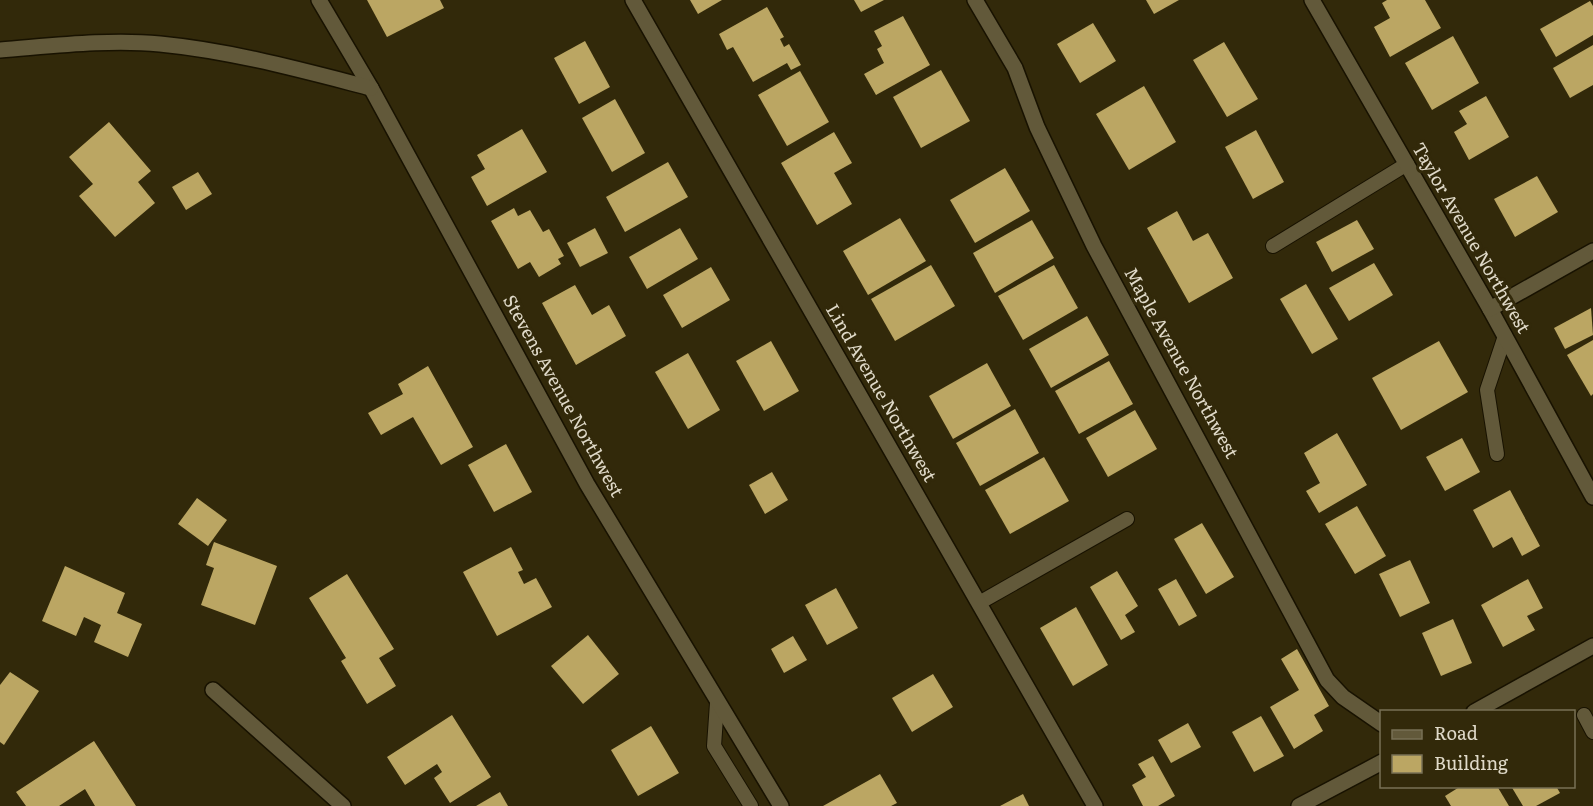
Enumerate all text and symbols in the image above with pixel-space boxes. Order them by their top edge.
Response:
street label: Taylor Avenue Northwest [1406,137,1539,338]
street label: Maple Avenue Northwest [1118,262,1247,463]
street label: Stevens Avenue Northwest [497,289,632,502]
street label: Lind Avenue Northwest [820,298,945,487]
legend [1380,710,1575,788]
text: Road [1434,719,1478,746]
text: Building [1434,749,1509,776]

